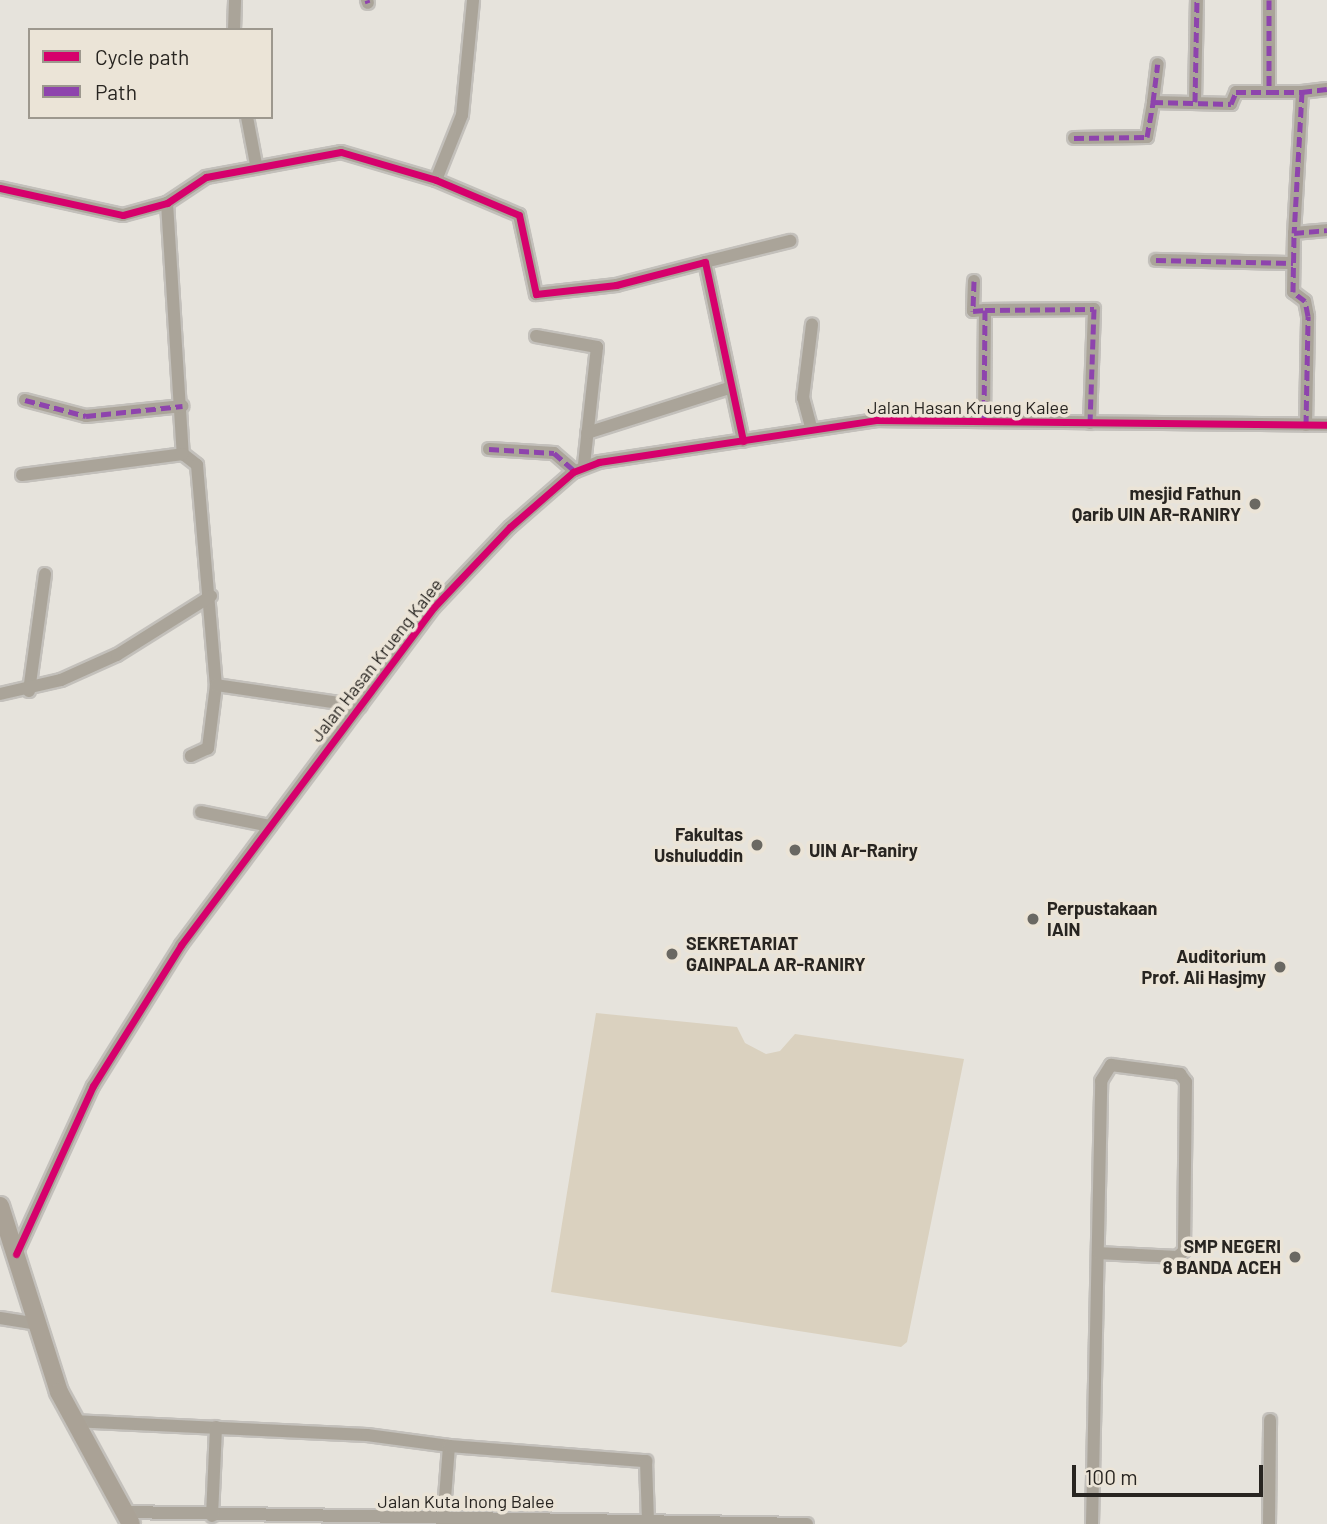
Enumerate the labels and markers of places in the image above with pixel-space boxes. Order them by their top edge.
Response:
place label: mesjid Fathun Qarib UIN AR-RANIRY [1072,483,1241,526]
marker: mesjid Fathun Qarib UIN AR-RANIRY [1247,496,1263,512]
place label: Fakultas Ushuluddin [654,824,743,866]
marker: Fakultas Ushuluddin [749,837,765,853]
place label: UIN Ar-Raniry [809,839,918,861]
marker: UIN Ar-Raniry [787,842,803,858]
place label: Perpustakaan IAIN [1047,898,1157,940]
marker: Perpustakaan IAIN [1025,911,1041,927]
place label: SEKRETARIAT GAINPALA AR-RANIRY [686,933,866,976]
marker: SEKRETARIAT GAINPALA AR-RANIRY [664,946,680,962]
place label: Auditorium Prof. Ali Hasjmy [1142,946,1266,988]
marker: Auditorium Prof. Ali Hasjmy [1272,959,1288,975]
place label: SMP NEGERI 8 BANDA ACEH [1163,1236,1281,1278]
marker: SMP NEGERI 8 BANDA ACEH [1287,1249,1303,1265]

